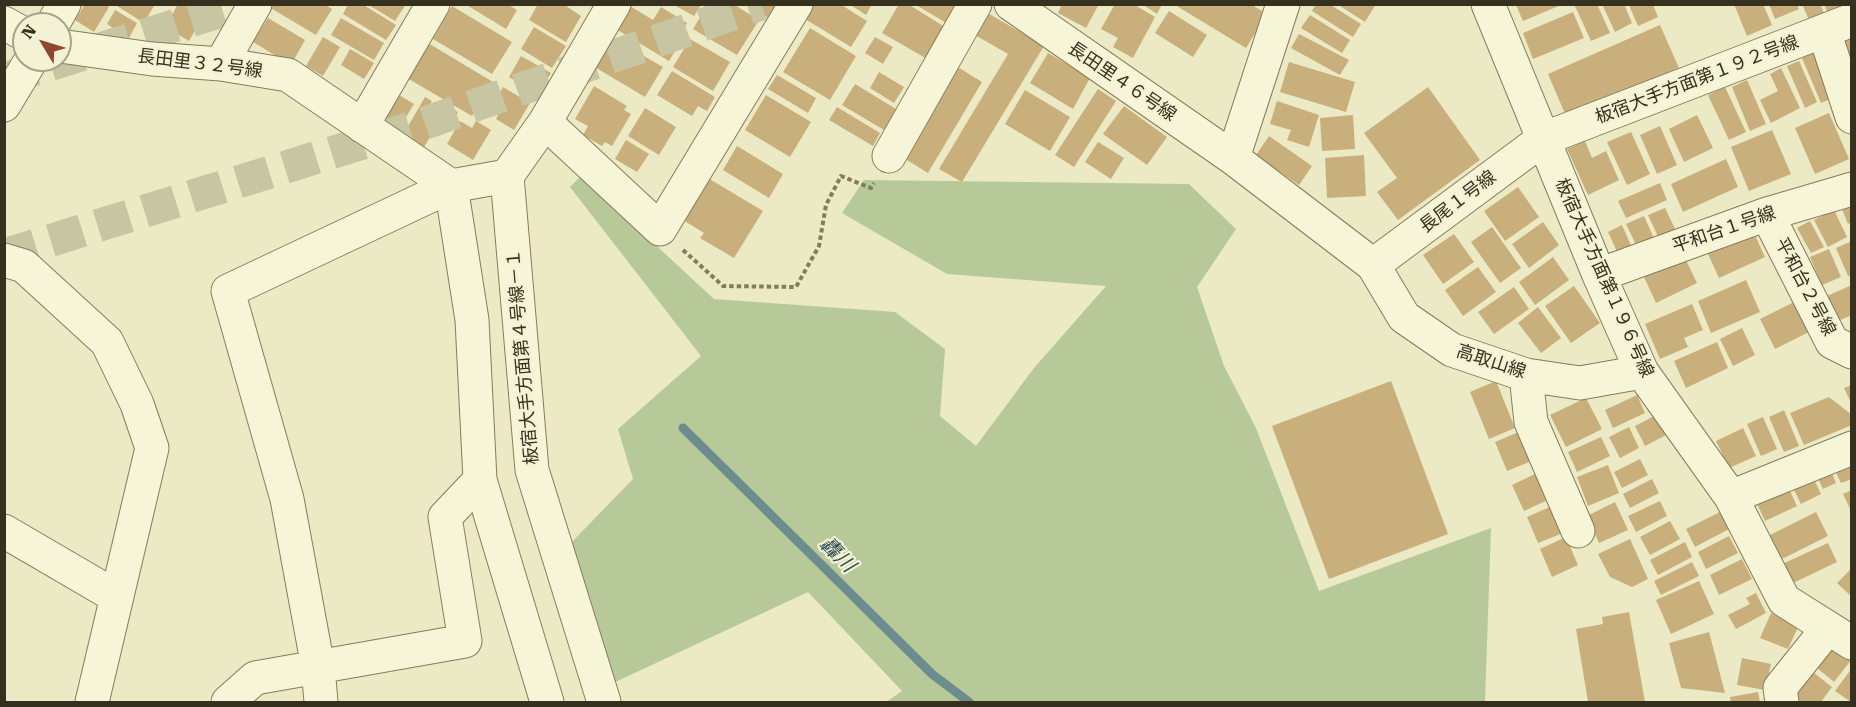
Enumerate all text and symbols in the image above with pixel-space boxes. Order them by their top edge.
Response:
north arrow [12,12,72,72]
text: N [18,21,40,43]
street label: 板宿大手方面第１９２号線 [1592,31,1802,129]
street label: 長田里４６号線 [1064,38,1180,126]
street label: 長田里３２号線 [136,46,264,82]
street label: 長尾１号線 [1416,166,1500,238]
street label: 板宿大手方面第１９６号線 [1550,175,1658,381]
street label: 平和台１号線 [1669,202,1779,258]
street label: 平和台２号線 [1770,234,1840,340]
street label: 板宿大手方面第４号線－１ [503,248,543,466]
street label: 高取山線 [1453,341,1529,383]
water label: 轟川 [814,532,860,578]

